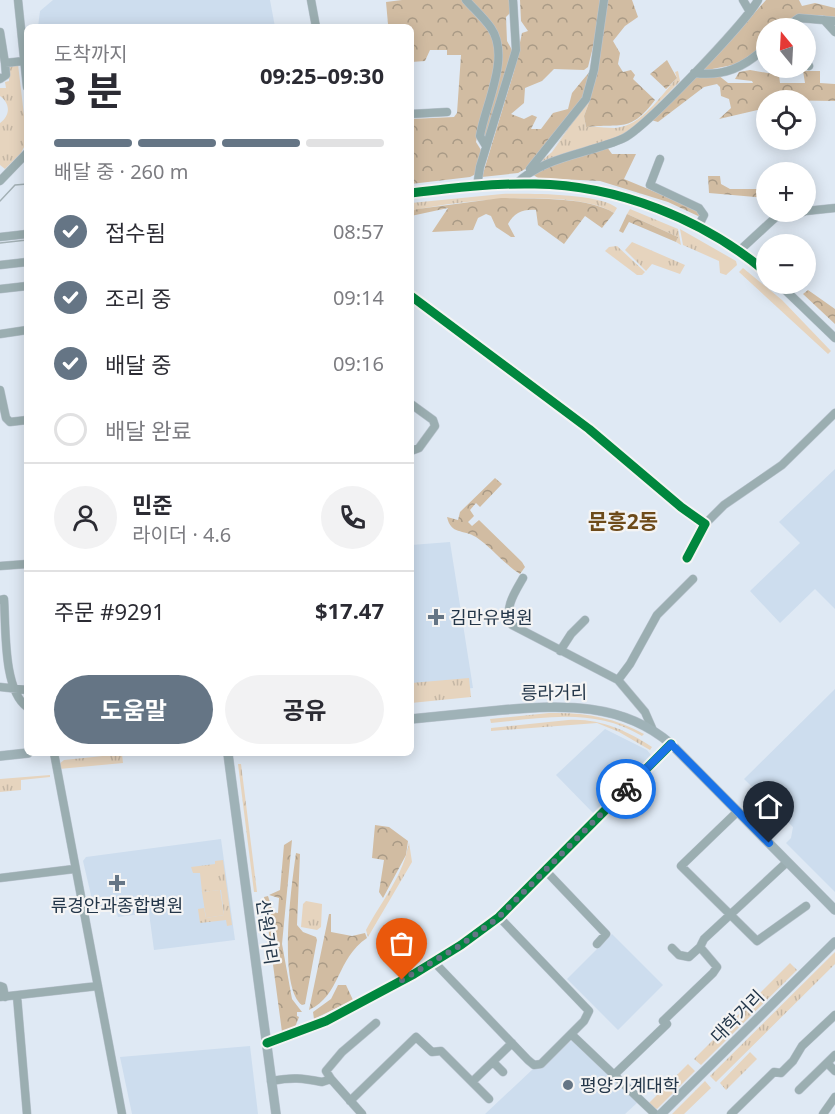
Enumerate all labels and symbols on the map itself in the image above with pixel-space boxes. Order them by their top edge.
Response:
north arrow [756,18,816,78]
district label: 문흥2동 [588,507,658,535]
place label: 김만유병원 [450,605,533,629]
marker: 김만유병원 [427,608,445,626]
street label: 릉라거리 [521,679,587,705]
courier [596,759,656,819]
pin [743,781,794,843]
marker: 류경안과종합병원 [108,874,126,892]
place label: 류경안과종합병원 [51,893,183,917]
street label: 산원거리 [252,898,284,966]
pin [376,918,427,980]
street label: 대학거리 [705,984,769,1048]
place label: 평양기계대학 [580,1073,679,1097]
marker: 평양기계대학 [561,1078,575,1092]

